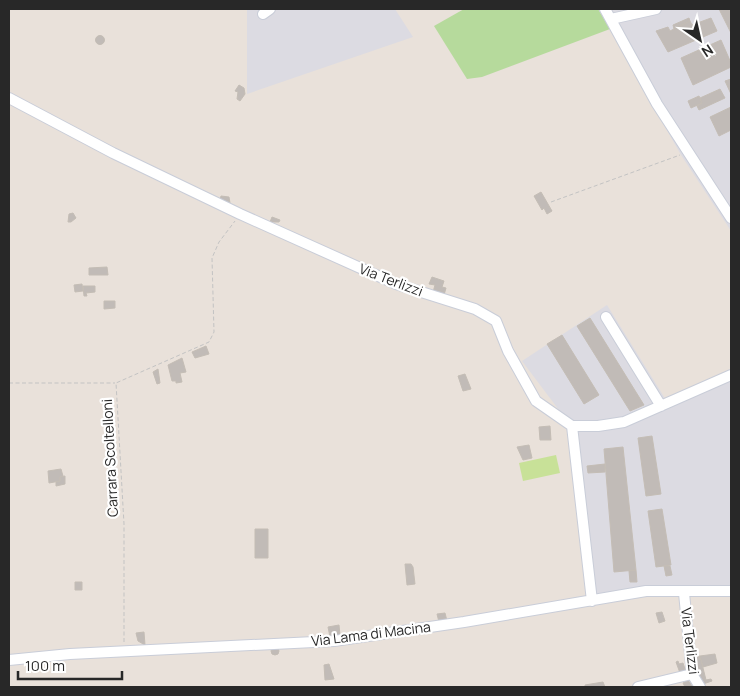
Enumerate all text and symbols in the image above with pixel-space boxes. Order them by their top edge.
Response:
north arrow [675,15,725,65]
text: N [698,41,717,62]
street label: Via Terlizzi [356,259,426,300]
street label: Carrara Scoltelloni [97,398,122,518]
street label: Via Terlizzi [677,606,704,675]
street label: Via Lama di Macina [310,617,432,650]
scale bar [18,648,121,680]
text: 100 m [25,655,65,676]

